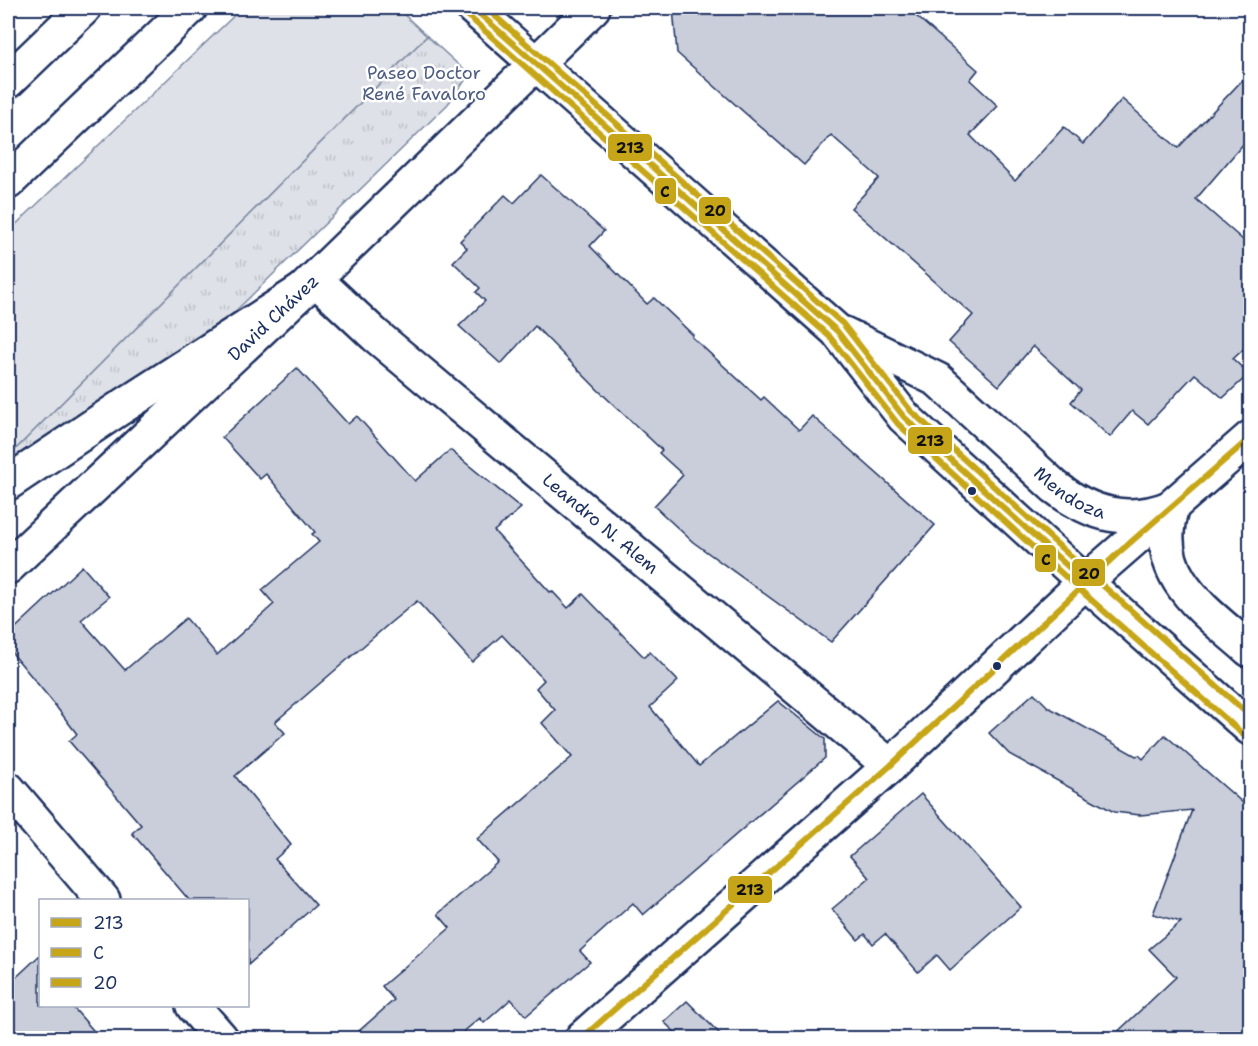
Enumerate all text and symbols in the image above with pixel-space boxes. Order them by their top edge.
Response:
park label: Paseo Doctor René Favaloro [362,61,486,106]
line badge: 213 [607,133,653,162]
text: 213 [616,137,644,158]
line badge: C [654,177,677,205]
text: C [660,181,670,202]
line badge: 20 [698,196,732,225]
text: 20 [704,200,726,221]
street label: David Chávez [223,269,324,366]
line badge: 213 [907,426,953,455]
text: 213 [916,430,944,451]
street label: Mendoza [1029,461,1108,525]
street label: Leandro N. Alem [537,468,664,579]
unlabelled marker [966,485,978,497]
line badge: C [1034,544,1057,573]
text: C [1041,549,1051,570]
line badge: 20 [1071,558,1106,587]
text: 20 [1078,563,1100,584]
unlabelled marker [991,660,1003,672]
line badge: 213 [727,875,773,904]
text: 213 [736,879,764,900]
legend [39,899,249,1007]
text: 213 [93,911,124,935]
text: C [93,941,104,965]
text: 20 [93,971,118,995]

